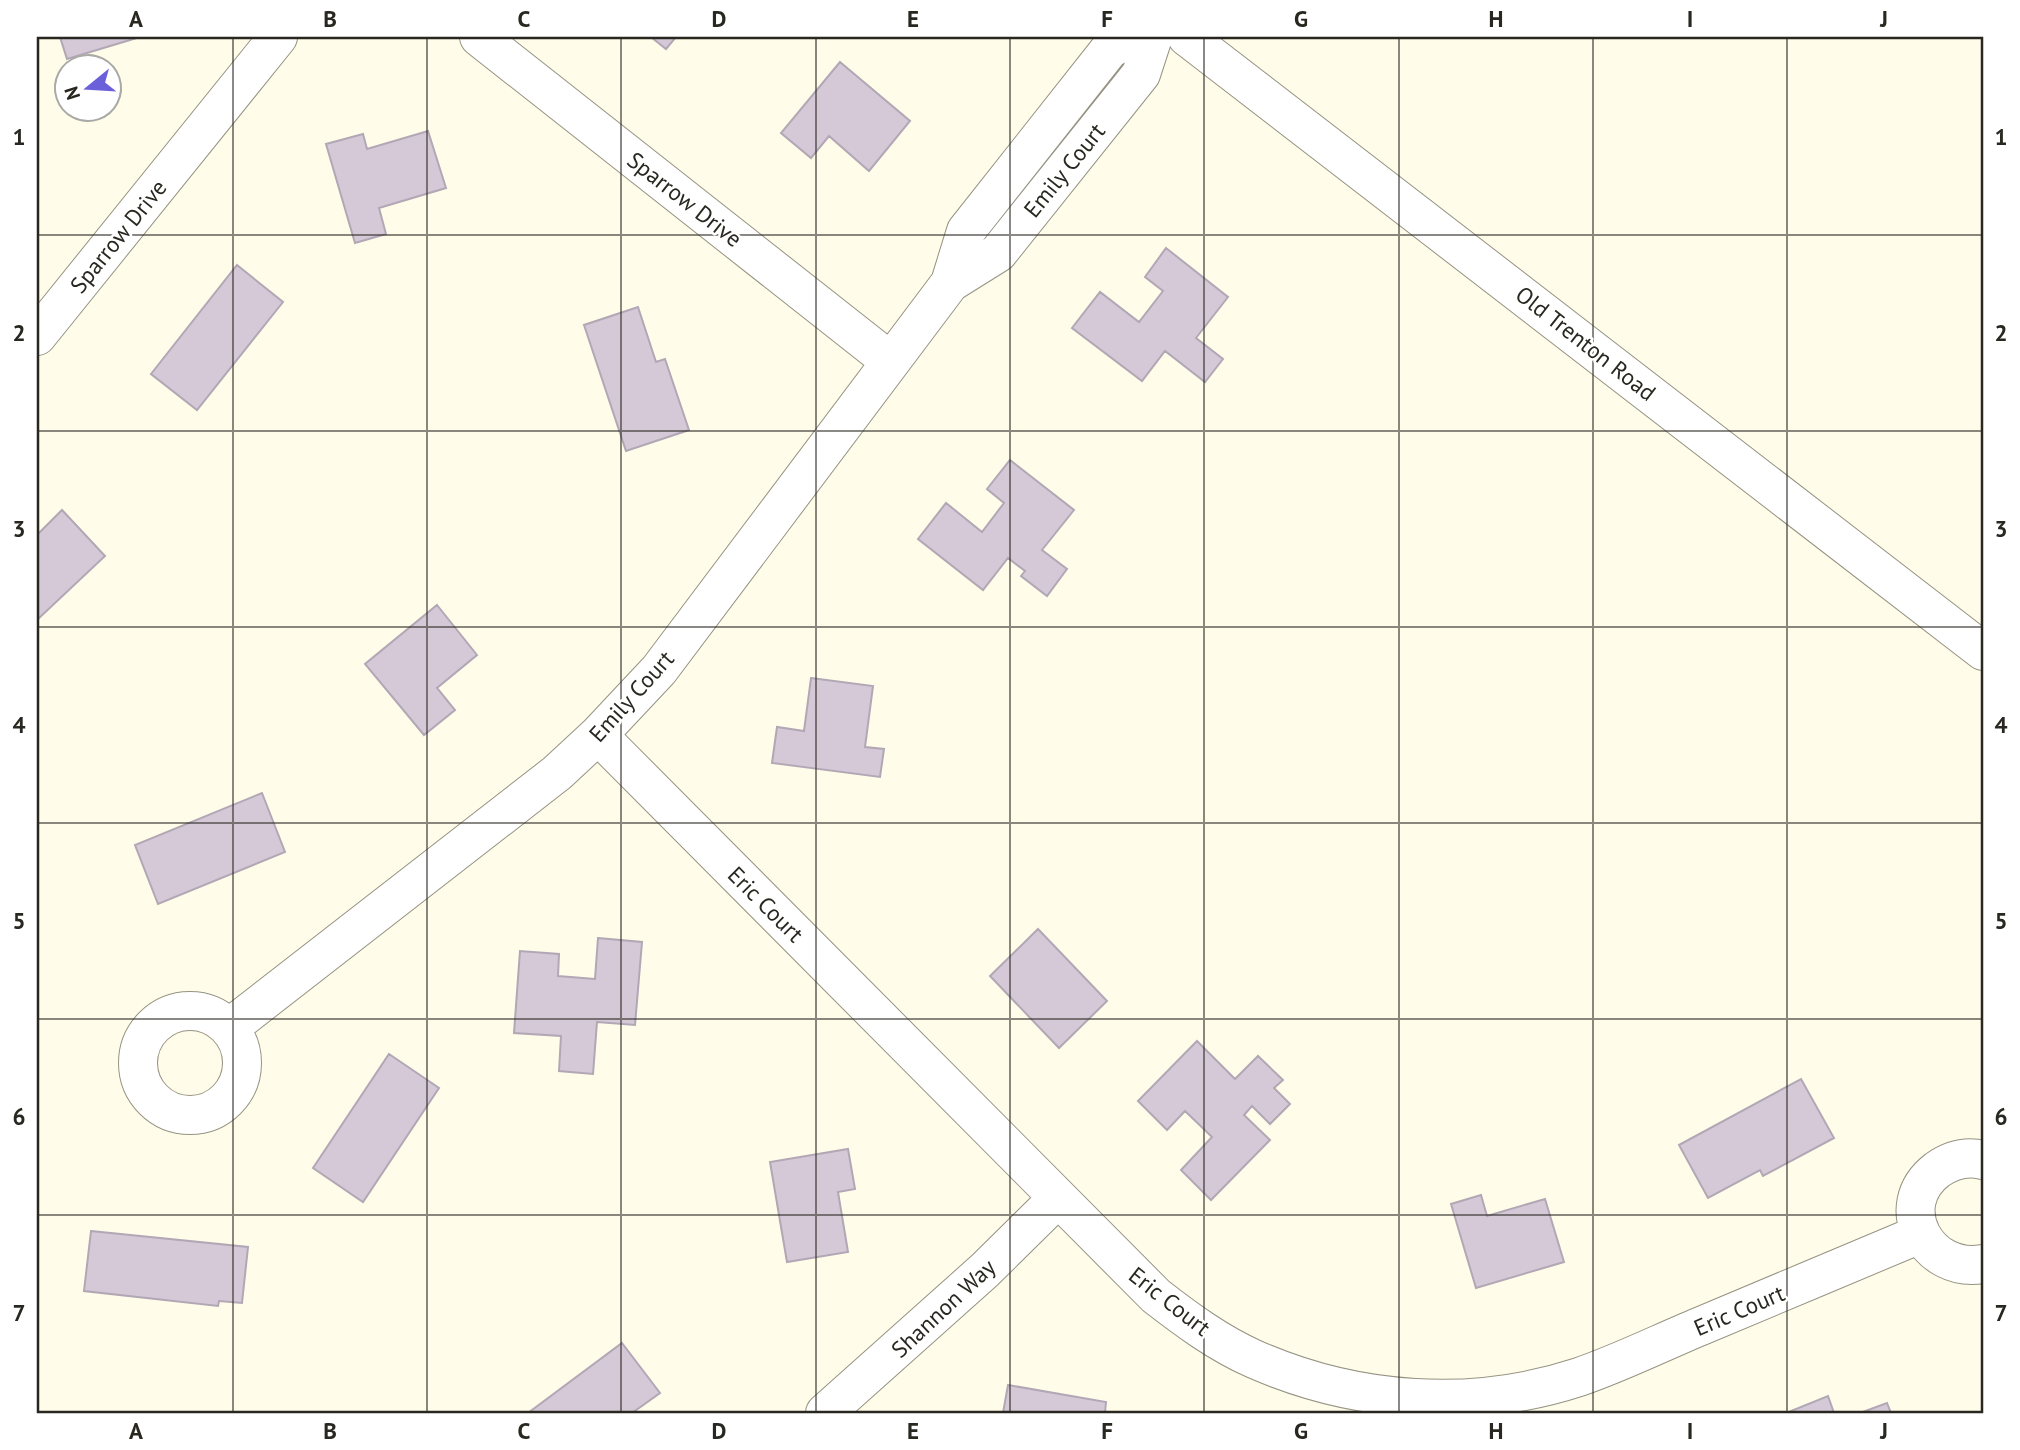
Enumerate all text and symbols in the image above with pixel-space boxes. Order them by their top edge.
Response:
text: A [129,4,143,33]
text: B [323,4,337,33]
text: C [518,4,531,33]
text: D [712,4,726,33]
text: E [907,4,919,33]
text: F [1101,4,1113,33]
text: G [1294,4,1308,33]
text: H [1489,4,1503,33]
text: I [1687,4,1693,33]
text: J [1879,4,1888,33]
north arrow [52,52,122,122]
text: N [58,84,85,103]
street label: Emily Court [1017,117,1111,223]
text: 1 [12,122,26,151]
text: 1 [1994,122,2008,151]
street label: Sparrow Drive [622,145,748,253]
street label: Sparrow Drive [63,173,173,299]
street label: Old Trenton Road [1510,279,1662,407]
text: 2 [12,318,26,347]
text: 2 [1994,318,2008,347]
text: 3 [12,514,26,543]
text: 3 [1994,514,2008,543]
street label: Emily Court [582,644,680,748]
text: 4 [12,710,26,739]
text: 4 [1994,710,2008,739]
street label: Eric Court [722,860,810,948]
text: 5 [12,906,26,935]
text: 5 [1994,906,2008,935]
text: 6 [12,1102,26,1131]
text: 6 [1994,1102,2008,1131]
street label: Shannon Way [885,1252,1001,1364]
street label: Eric Court [1123,1260,1217,1342]
street label: Eric Court [1689,1278,1789,1342]
text: 7 [12,1298,26,1327]
text: 7 [1994,1298,2008,1327]
text: A [129,1416,143,1445]
text: B [323,1416,337,1445]
text: C [518,1416,531,1445]
text: D [712,1416,726,1445]
text: E [907,1416,919,1445]
text: F [1101,1416,1113,1445]
text: G [1294,1416,1308,1445]
text: H [1489,1416,1503,1445]
text: I [1687,1416,1693,1445]
text: J [1879,1416,1888,1445]

